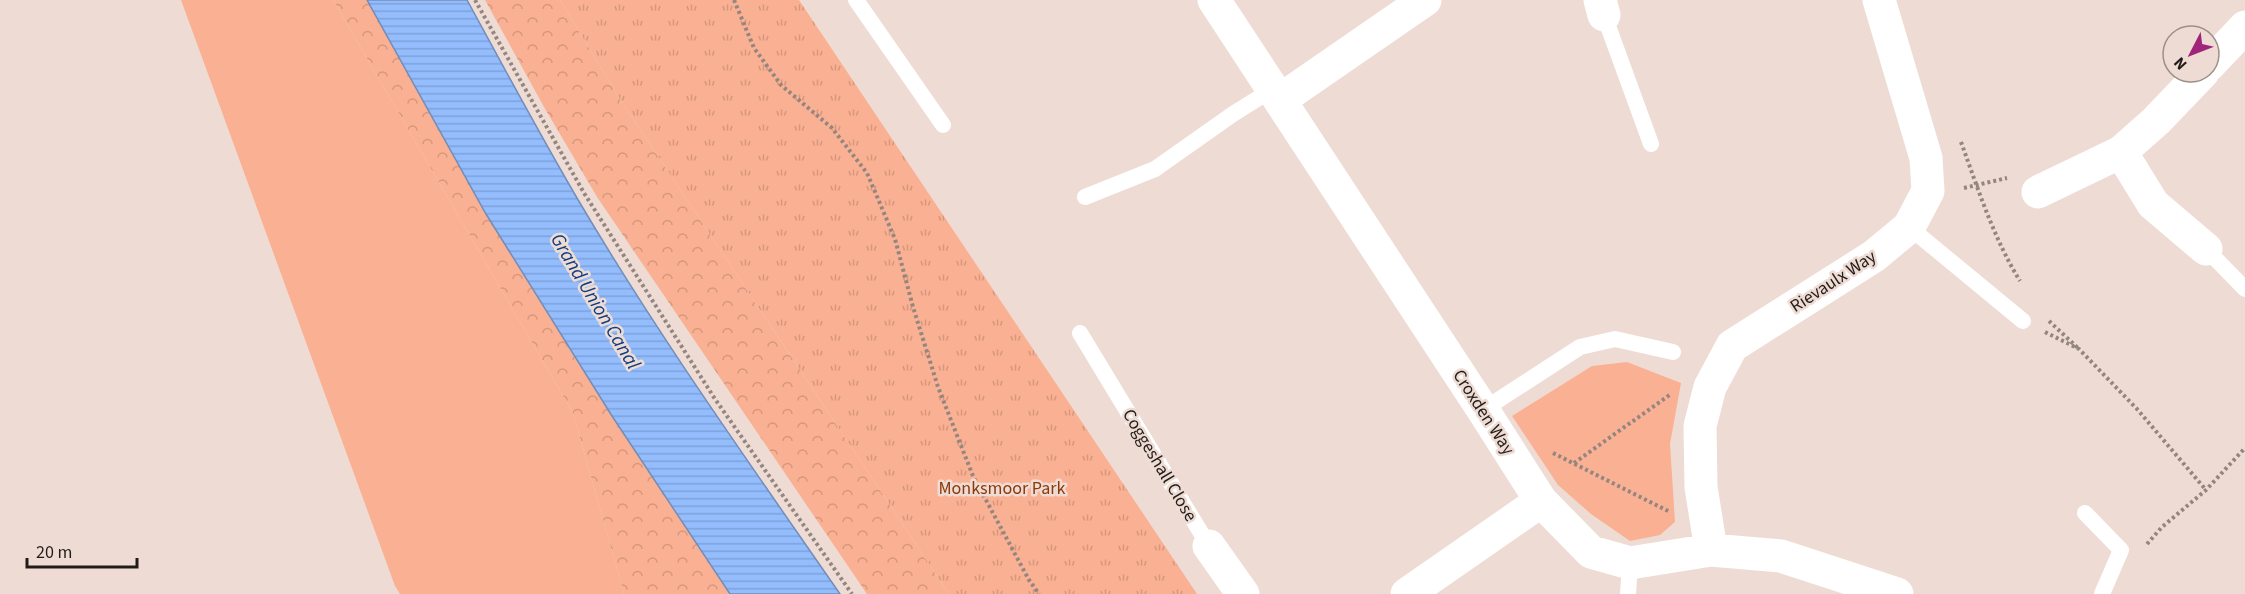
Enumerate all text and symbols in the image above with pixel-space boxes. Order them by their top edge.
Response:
north arrow [2161,24,2221,84]
text: N [2169,52,2192,75]
water label: Grand Union Canal [543,228,647,375]
street label: Rievaulx Way [1785,244,1882,319]
street label: Croxden Way [1447,365,1521,460]
street label: Coggeshall Close [1116,404,1203,526]
park label: Monksmoor Park [938,476,1066,501]
scale bar [27,531,136,569]
text: 20 m [36,540,72,565]

